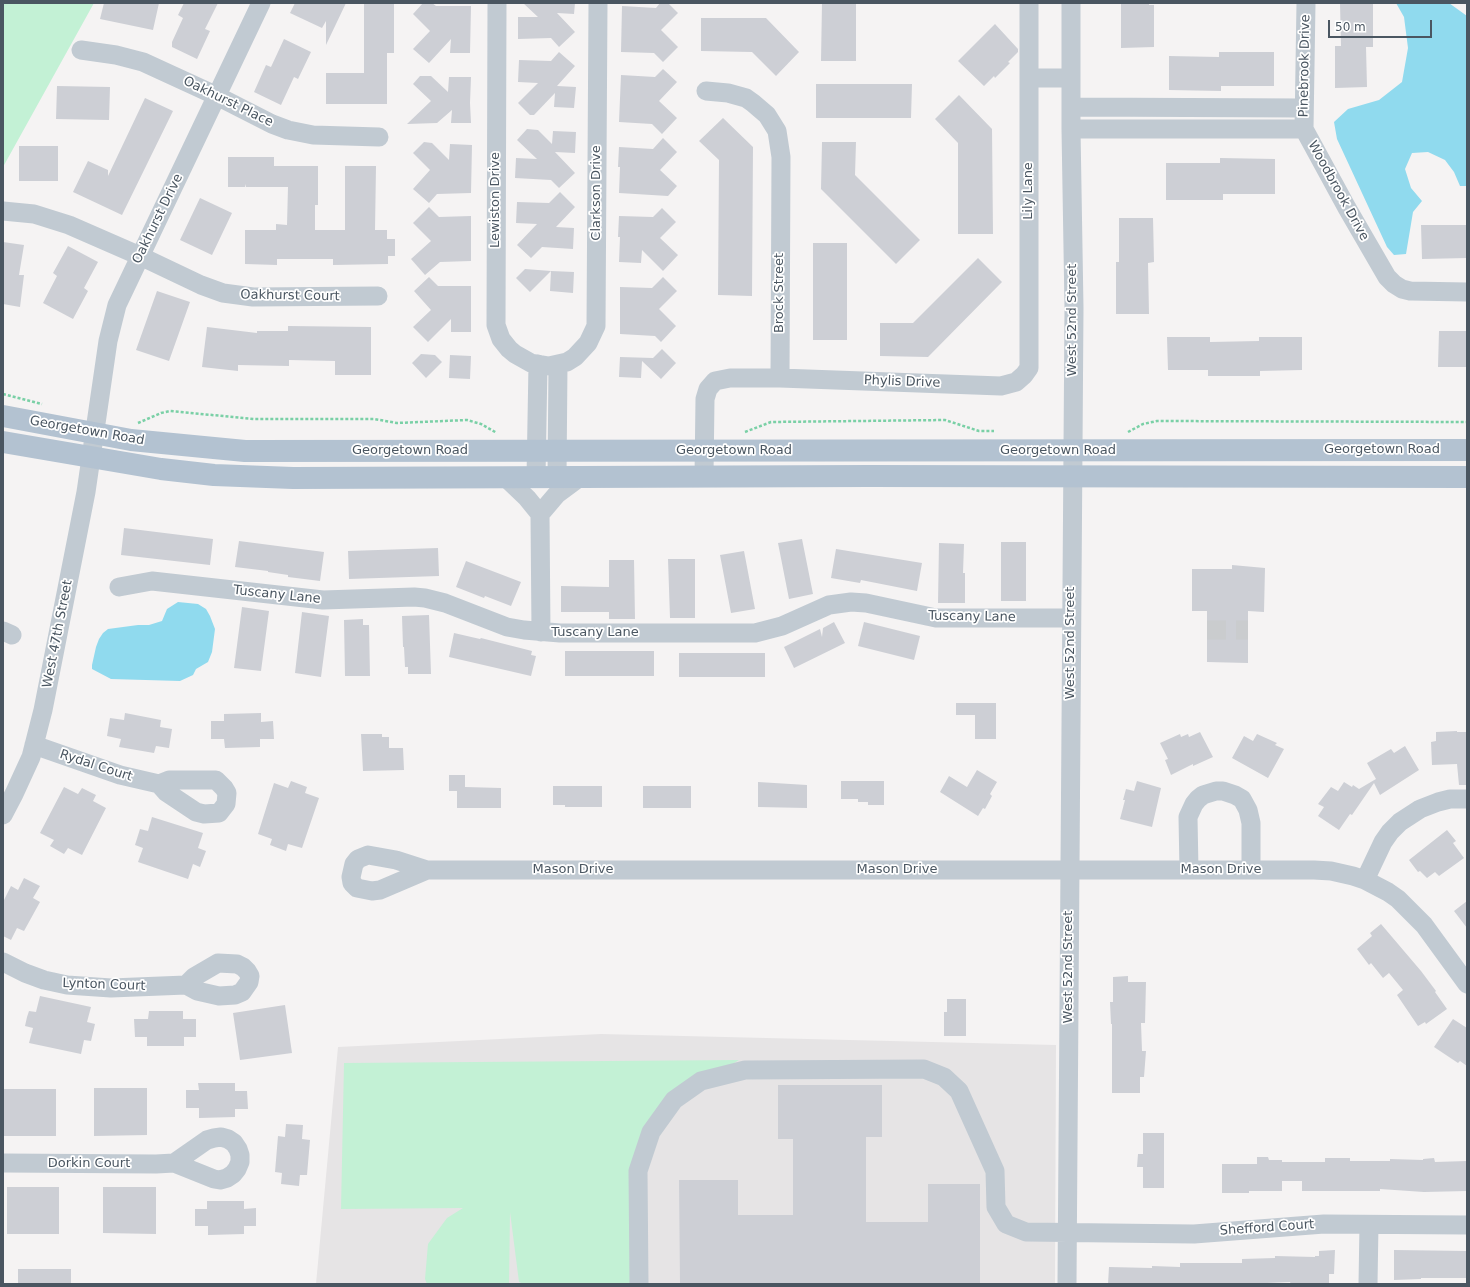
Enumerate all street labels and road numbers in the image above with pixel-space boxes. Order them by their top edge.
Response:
street label: Pinebrook Drive [1296,14,1314,118]
street label: Oakhurst Place [180,73,276,131]
street label: Woodbrook Drive [1304,138,1372,244]
street label: Clarkson Drive [589,145,605,241]
street label: Lewiston Drive [488,152,504,248]
street label: Lily Lane [1021,162,1037,220]
street label: Oakhurst Drive [129,171,187,267]
street label: Brock Street [772,253,788,333]
street label: West 52nd Street [1065,264,1081,376]
street label: Oakhurst Court [240,287,340,305]
street label: Phylis Drive [863,373,941,391]
street label: Georgetown Road [28,413,146,449]
street label: Georgetown Road [1324,442,1440,458]
street label: Georgetown Road [352,443,468,459]
street label: Georgetown Road [676,443,792,459]
street label: Georgetown Road [1000,443,1116,459]
street label: West 47th Street [40,579,76,689]
street label: Tuscany Lane [233,583,321,607]
street label: West 52nd Street [1063,587,1079,699]
street label: Tuscany Lane [928,608,1016,626]
street label: Tuscany Lane [551,625,639,641]
street label: Rydal Court [58,747,134,785]
street label: Mason Drive [533,862,613,878]
street label: Mason Drive [857,862,937,878]
street label: Mason Drive [1181,862,1261,878]
street label: West 52nd Street [1061,911,1077,1023]
street label: Lynton Court [62,976,146,994]
street label: Dorkin Court [48,1156,130,1172]
street label: Shefford Court [1219,1217,1315,1239]

